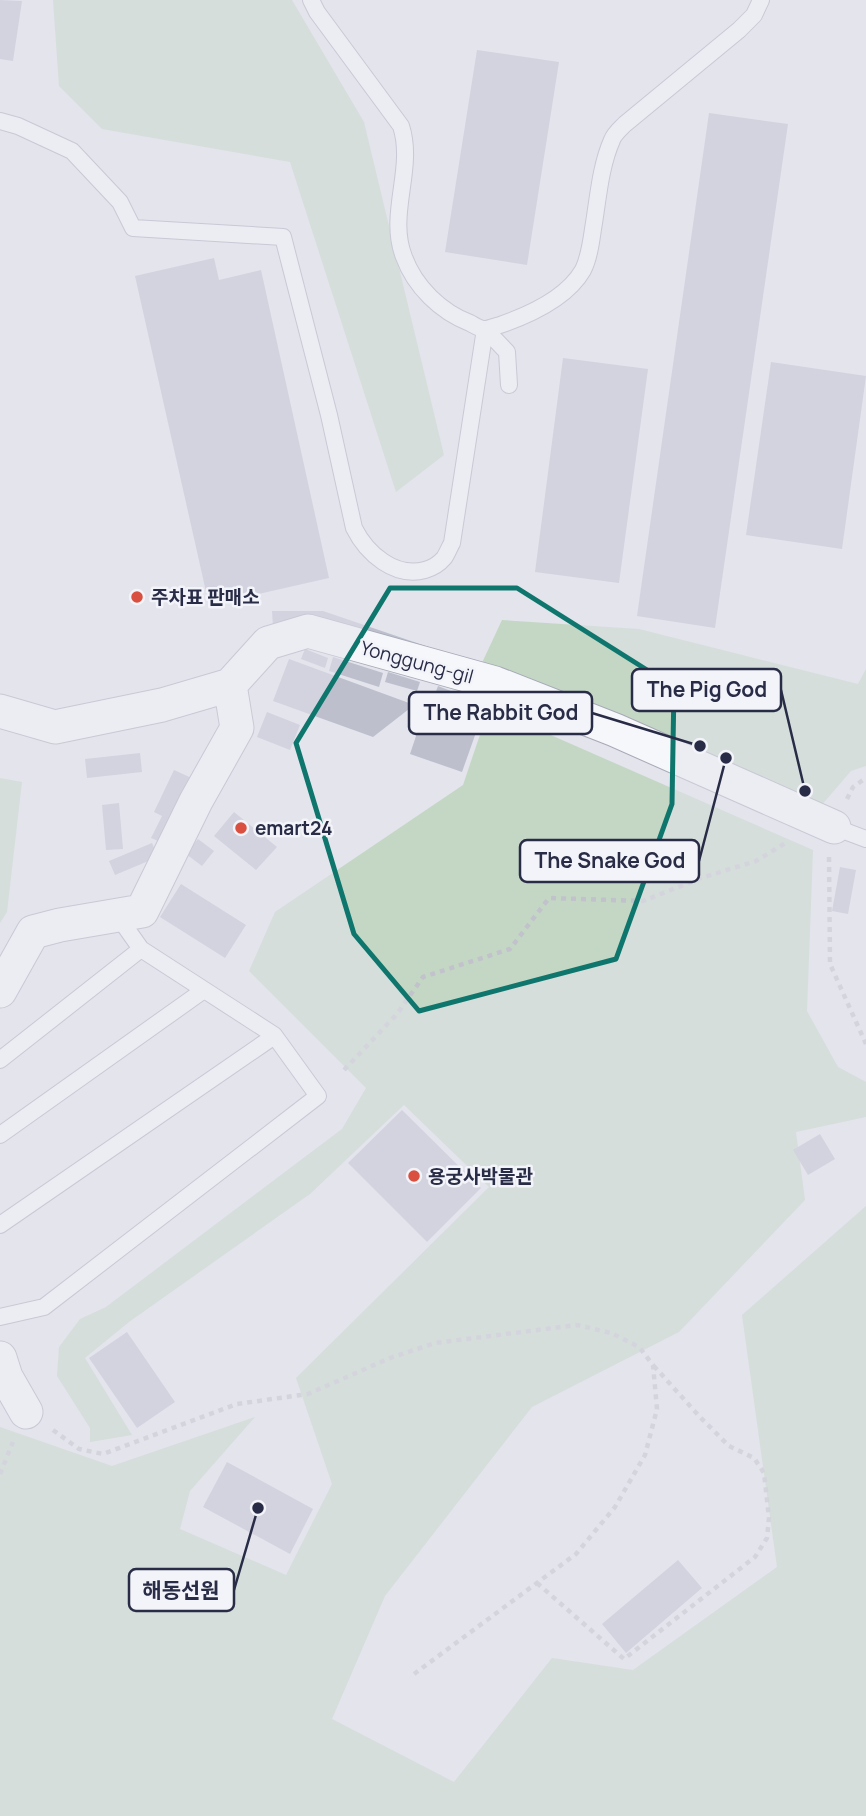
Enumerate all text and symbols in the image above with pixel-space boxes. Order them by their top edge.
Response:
place label: 주차표 판매소 [151,584,260,610]
marker: 주차표 판매소 [129,589,145,605]
street label: Yonggung-gil [358,634,476,690]
callout: The Pig God [632,669,781,711]
text: The Pig God [647,675,767,703]
callout: The Rabbit God [409,692,592,734]
text: The Rabbit God [423,698,579,726]
place label: emart24 [255,815,332,841]
marker: emart24 [233,820,249,836]
callout: The Snake God [520,840,699,882]
text: The Snake God [535,846,686,874]
place label: 용궁사박물관 [428,1163,533,1189]
marker: 용궁사박물관 [406,1168,422,1184]
callout: 해동선원 [129,1569,234,1611]
text: 해동선원 [142,1576,220,1604]

